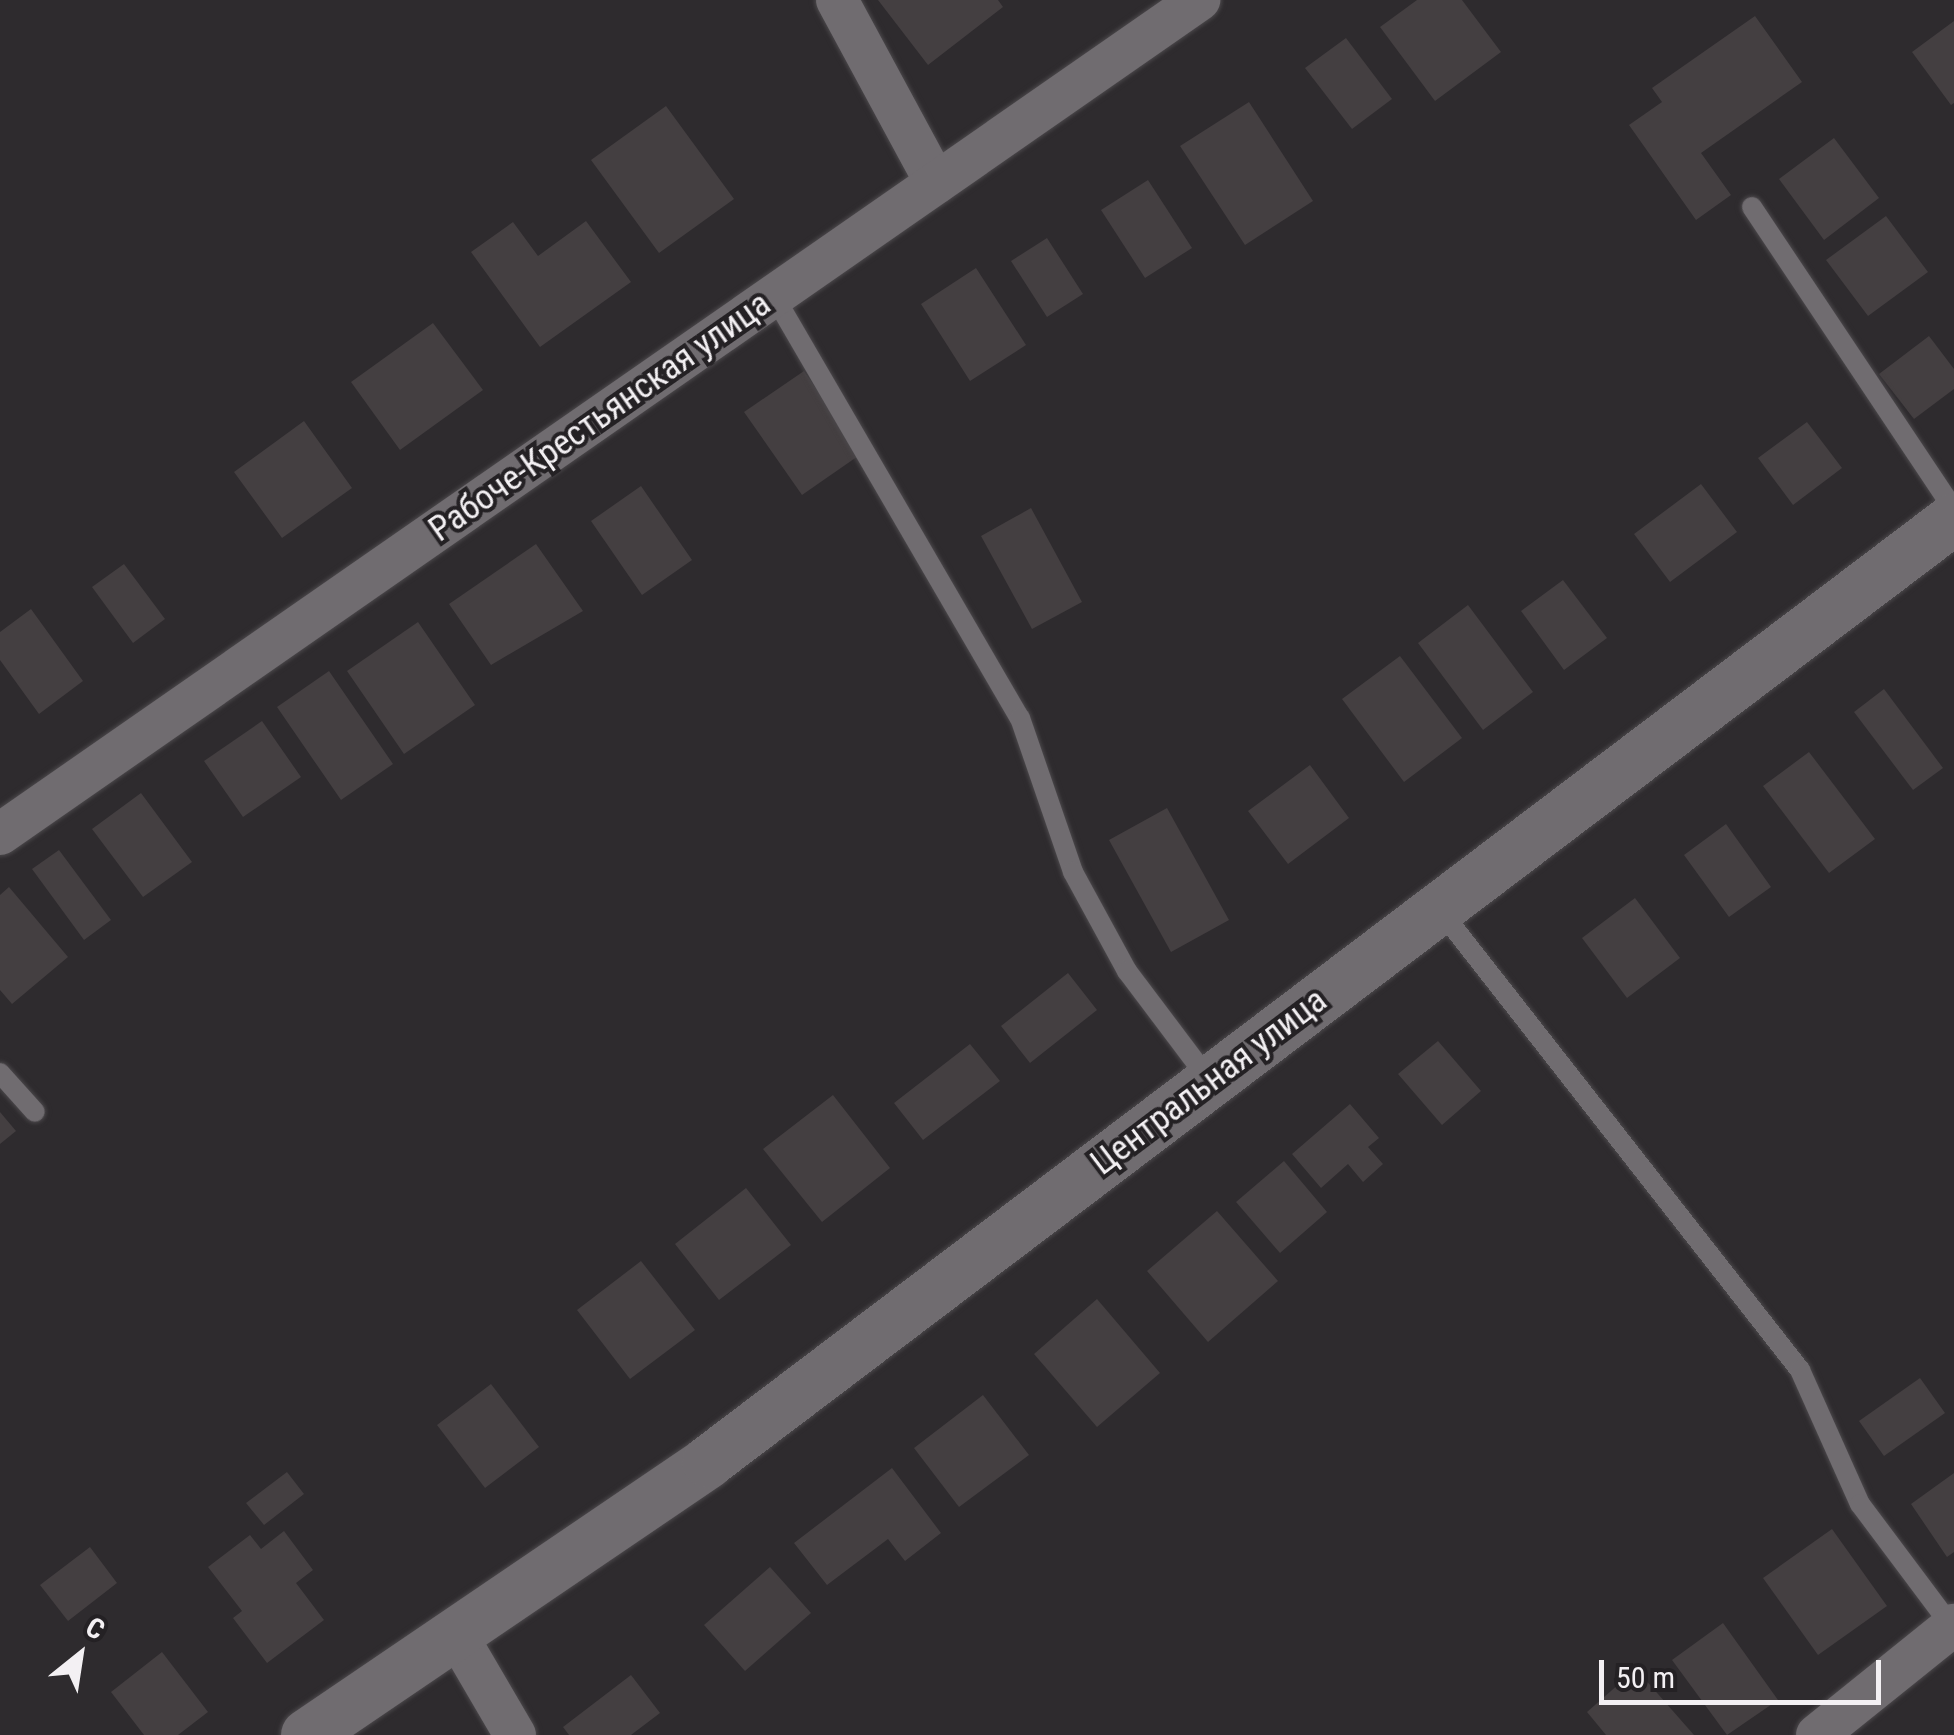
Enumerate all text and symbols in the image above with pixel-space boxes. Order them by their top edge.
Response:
street label: Рабоче-Крестьянская улица [421,283,779,551]
street label: Центральная улица [1083,980,1335,1184]
north arrow [30,1605,130,1705]
text: С [80,1610,110,1647]
scale bar [1604,1640,1886,1702]
text: 50 m [1616,1660,1675,1695]

